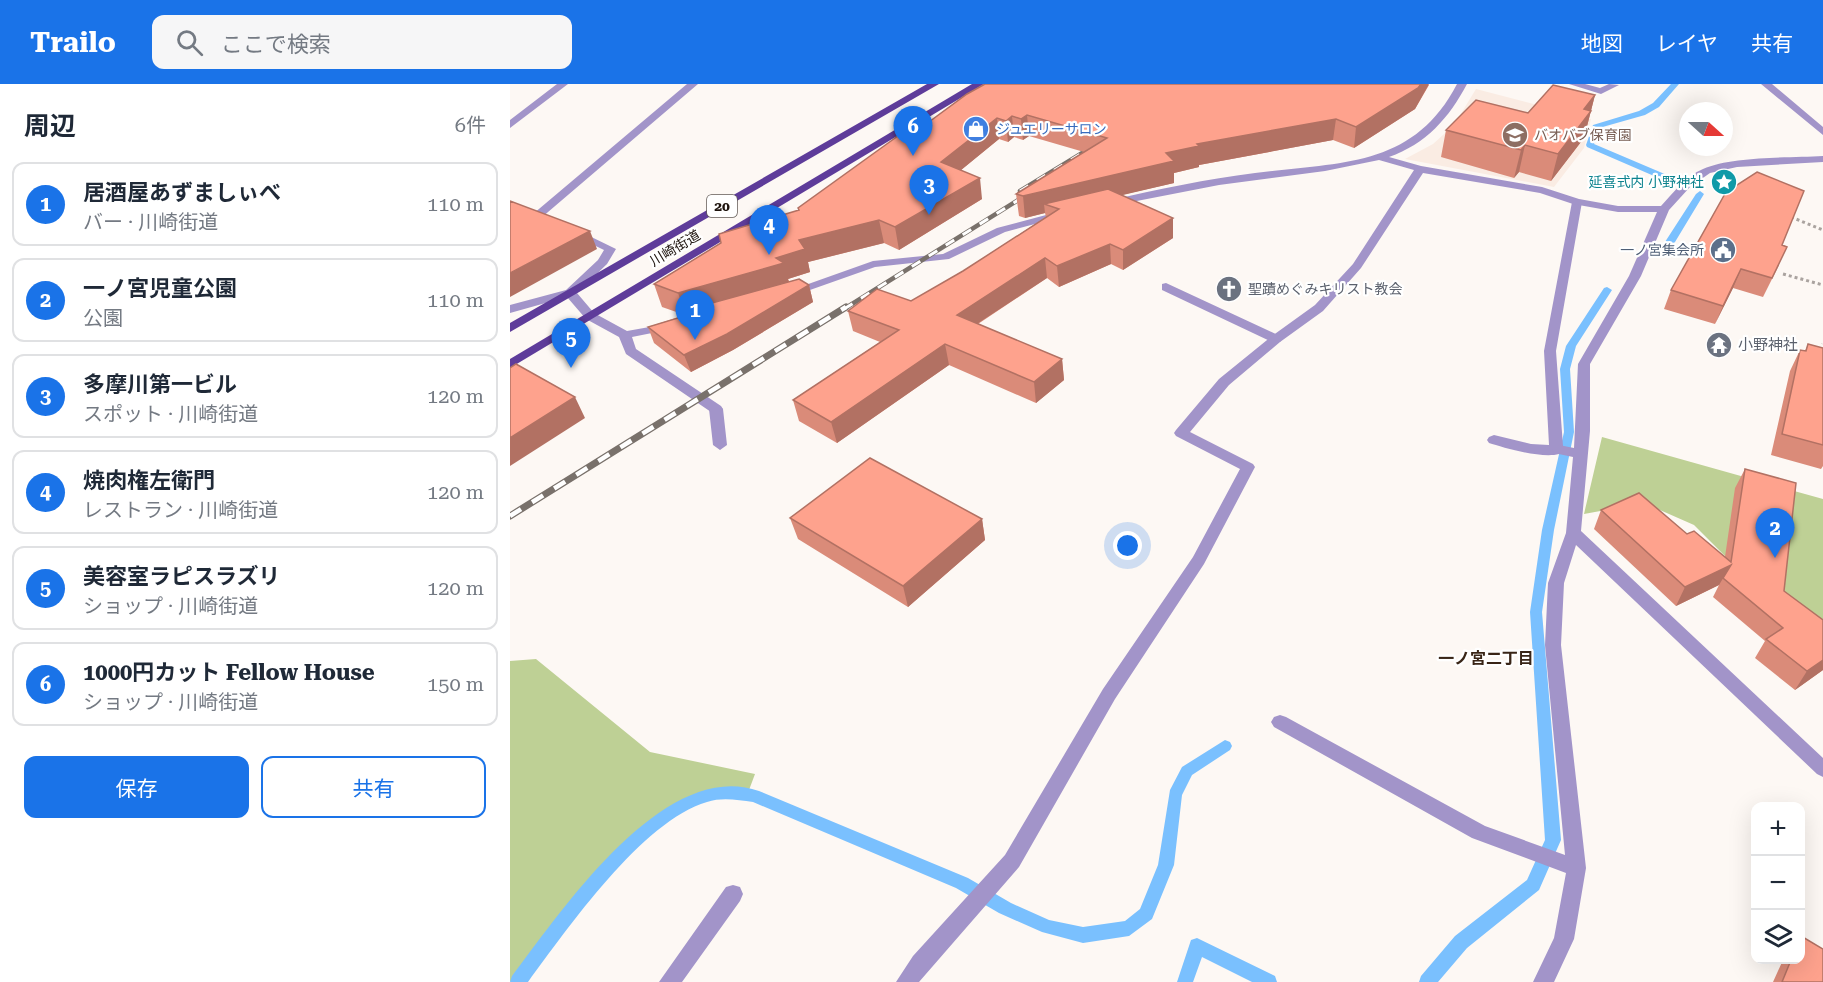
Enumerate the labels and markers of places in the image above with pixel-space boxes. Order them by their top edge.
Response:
pin: 6 [894,106,932,156]
shop icon: ジュエリーサロン [961,114,991,144]
school or university icon: バオバブ保育園 [1500,120,1530,150]
place label: ジュエリーサロン [996,121,1107,137]
place label: バオバブ保育園 [1534,127,1632,143]
pin: 3 [910,166,948,215]
place icon: 延喜式内 小野神社 [1709,167,1739,197]
place label: 延喜式内 小野神社 [1588,174,1704,190]
pin: 4 [750,206,788,255]
public building icon: 一ノ宮集会所 [1708,235,1738,265]
place label: 一ノ宮集会所 [1620,242,1704,258]
church icon: 聖蹟めぐみキリスト教会 [1214,274,1244,304]
place label: 聖蹟めぐみキリスト教会 [1248,281,1402,297]
pin: 1 [676,290,714,340]
pin: 5 [552,318,590,368]
temple icon: 小野神社 [1704,330,1734,360]
place label: 小野神社 [1738,336,1798,354]
pin: 2 [1756,508,1794,558]

